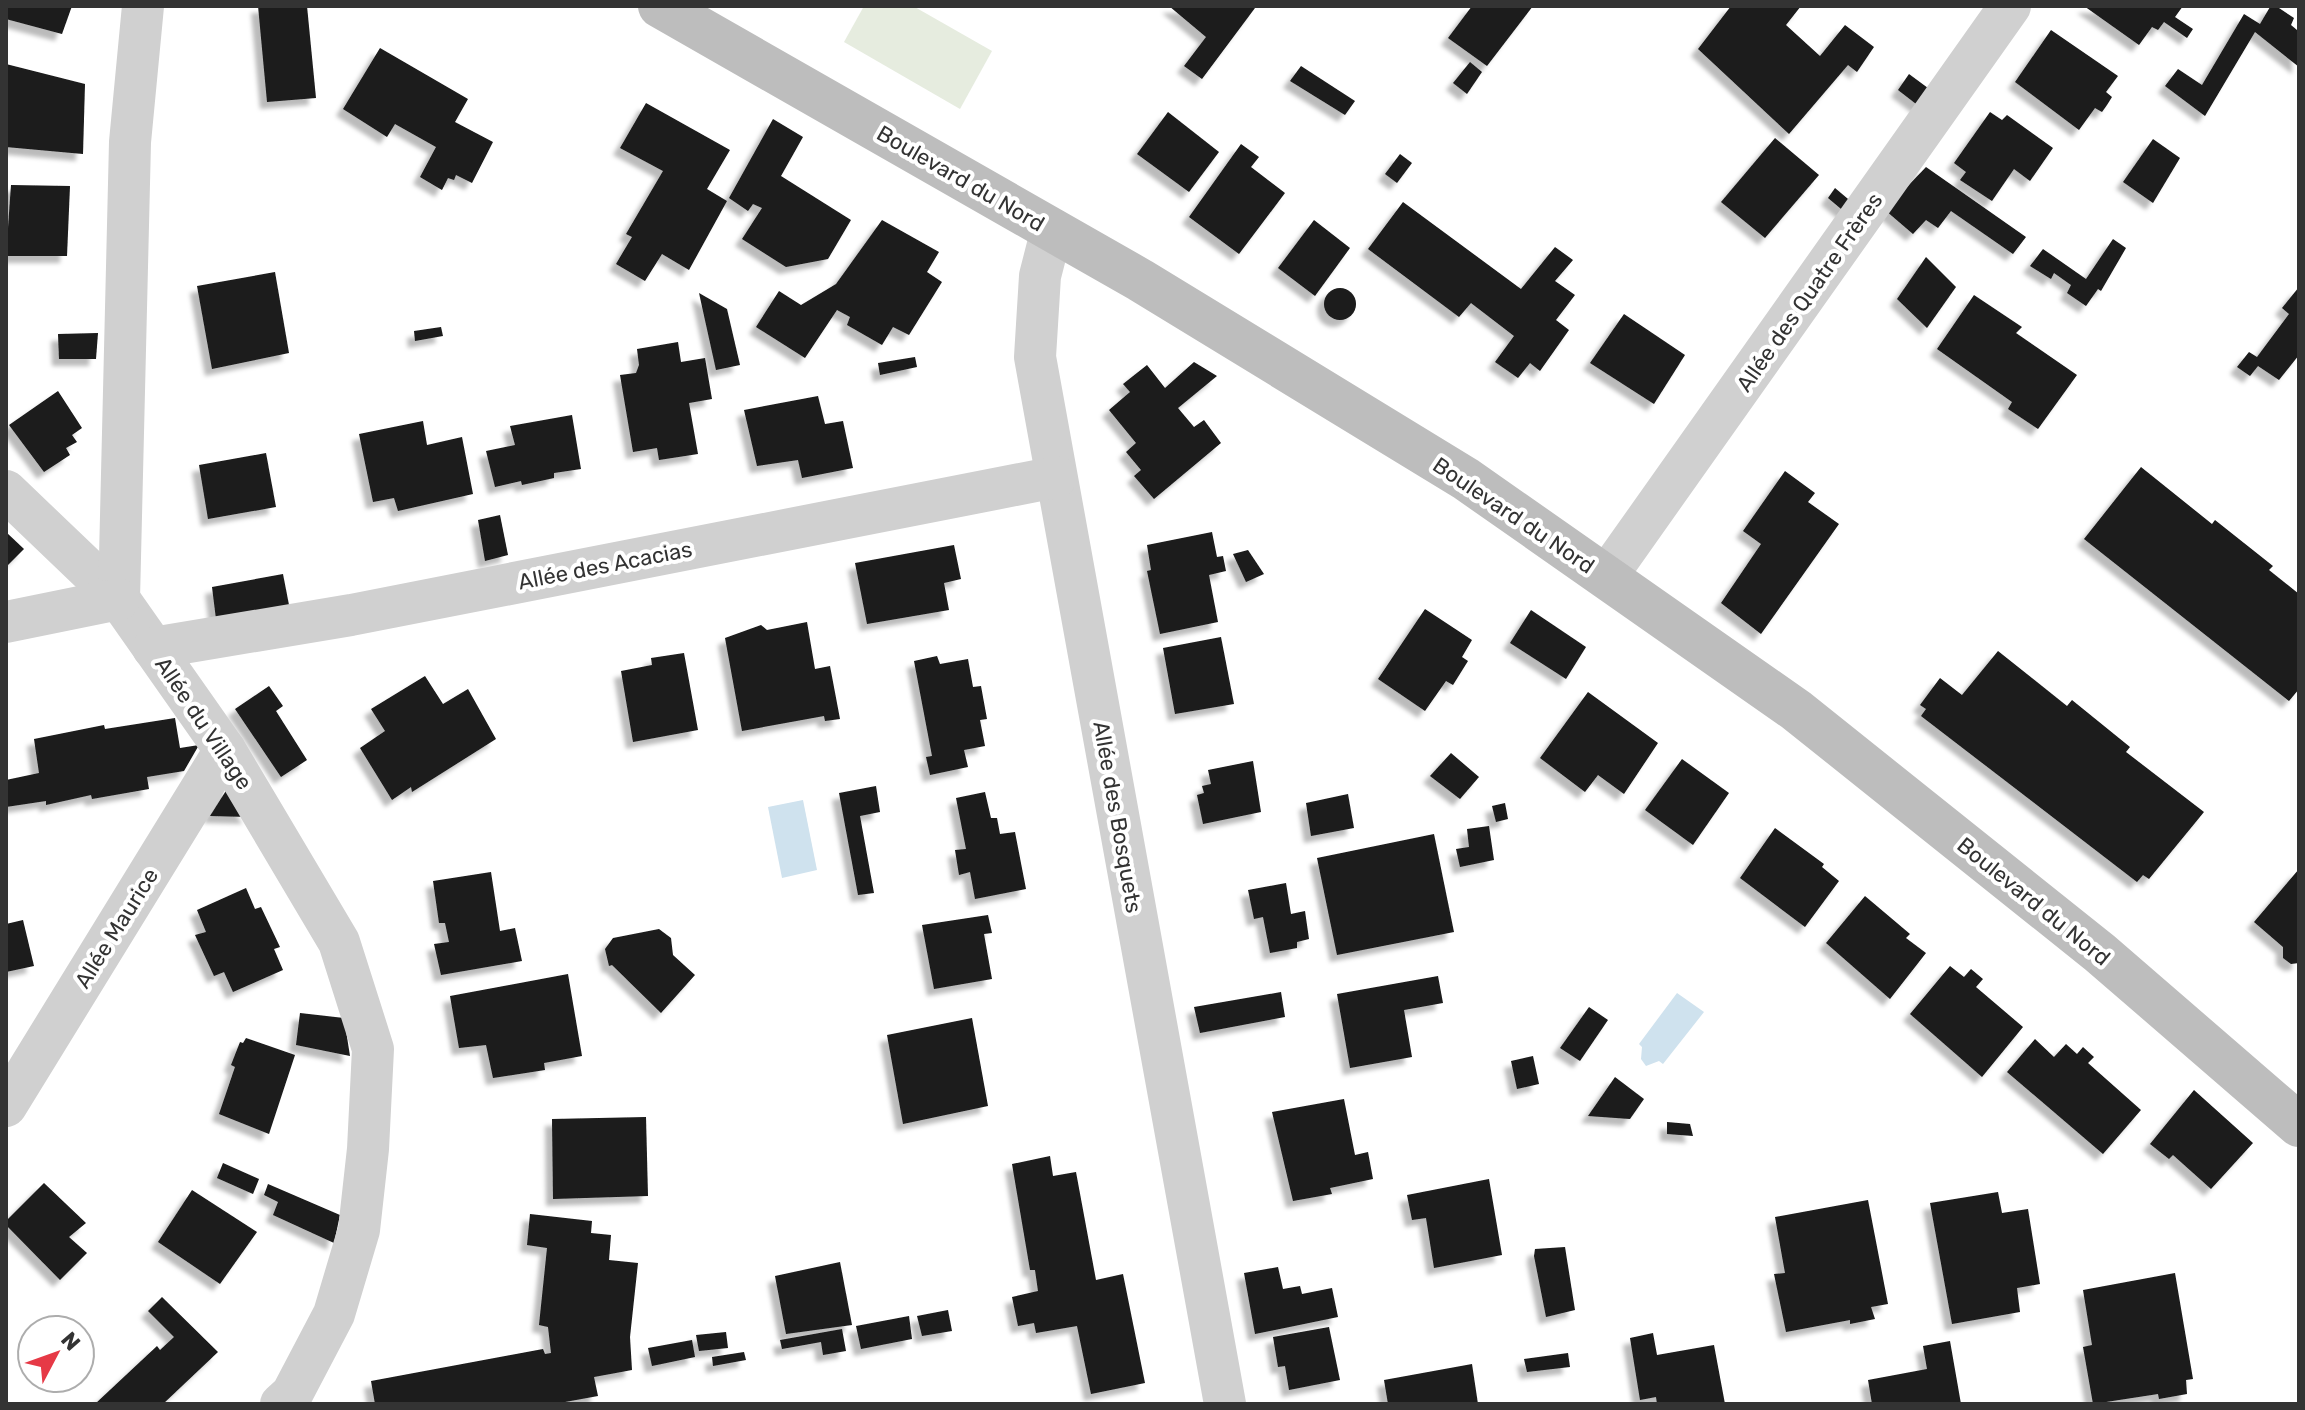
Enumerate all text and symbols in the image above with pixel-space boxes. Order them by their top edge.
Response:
street label: Boulevard du Nord [872,119,1049,237]
street label: Allée des Quatre Frères [1730,188,1888,397]
street label: Boulevard du Nord [1428,451,1600,580]
street label: Allée des Acacias [516,535,694,596]
street label: Allée du Village [149,652,258,795]
street label: Allée des Bosquets [1087,719,1148,915]
street label: Boulevard du Nord [1952,831,2116,971]
street label: Allée Maurice [69,863,164,993]
north arrow [16,1314,96,1394]
text: N [55,1326,86,1356]

